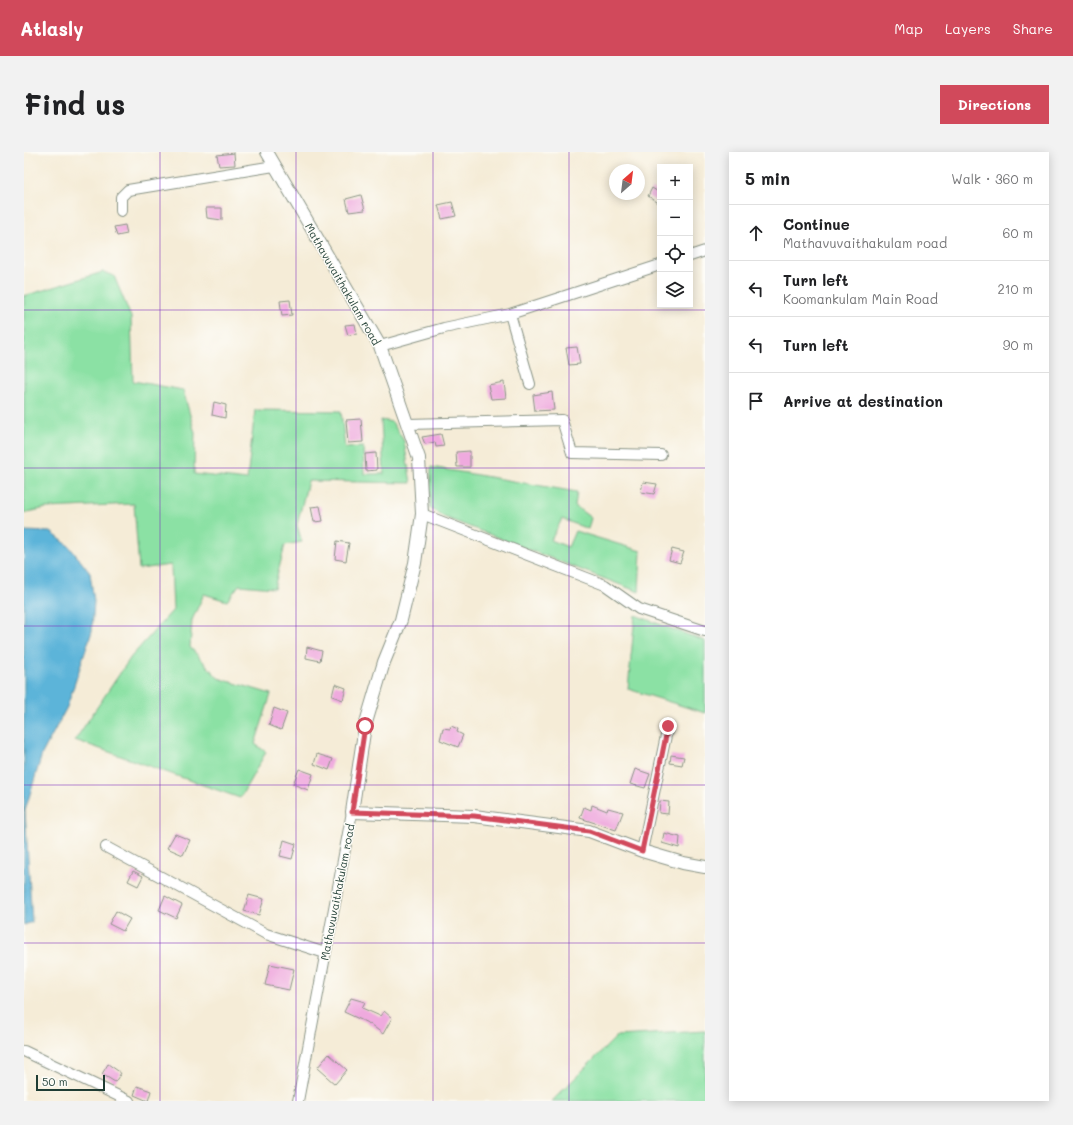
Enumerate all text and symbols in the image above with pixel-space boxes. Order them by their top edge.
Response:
text: Atlasly [20,16,83,41]
text: Map [894,19,923,38]
text: Layers [945,19,991,38]
text: Share [1013,19,1053,38]
button: Directions [940,85,1049,124]
text: Find us [24,86,125,122]
north arrow [609,164,645,200]
map controls [657,164,693,308]
button: + [657,164,693,200]
text: 5 min [745,167,790,189]
text: Walk · 360 m [951,170,1033,187]
button: − [657,200,693,236]
text: Continue [783,214,850,234]
street label: Mathavuvaithakulam road [302,220,384,348]
icon: ahead [745,222,767,244]
text: 60 m [1003,224,1033,241]
text: Mathavuvaithakulam road [783,234,947,251]
button: locate [657,236,693,272]
text: Turn left [783,270,848,290]
button: layers [657,272,693,308]
icon: left [745,278,767,300]
text: 210 m [997,280,1033,297]
text: Koomankulam Main Road [783,290,938,307]
icon: left [745,334,767,356]
text: Turn left [783,335,848,355]
text: 90 m [1003,336,1033,353]
icon: arrive [745,390,767,412]
text: Arrive at destination [783,391,943,411]
route start [356,717,374,735]
route end [659,717,677,735]
street label: Mathavuvaithakulam road [316,822,358,962]
scale bar [36,1073,105,1092]
text: 50 m [42,1074,68,1089]

